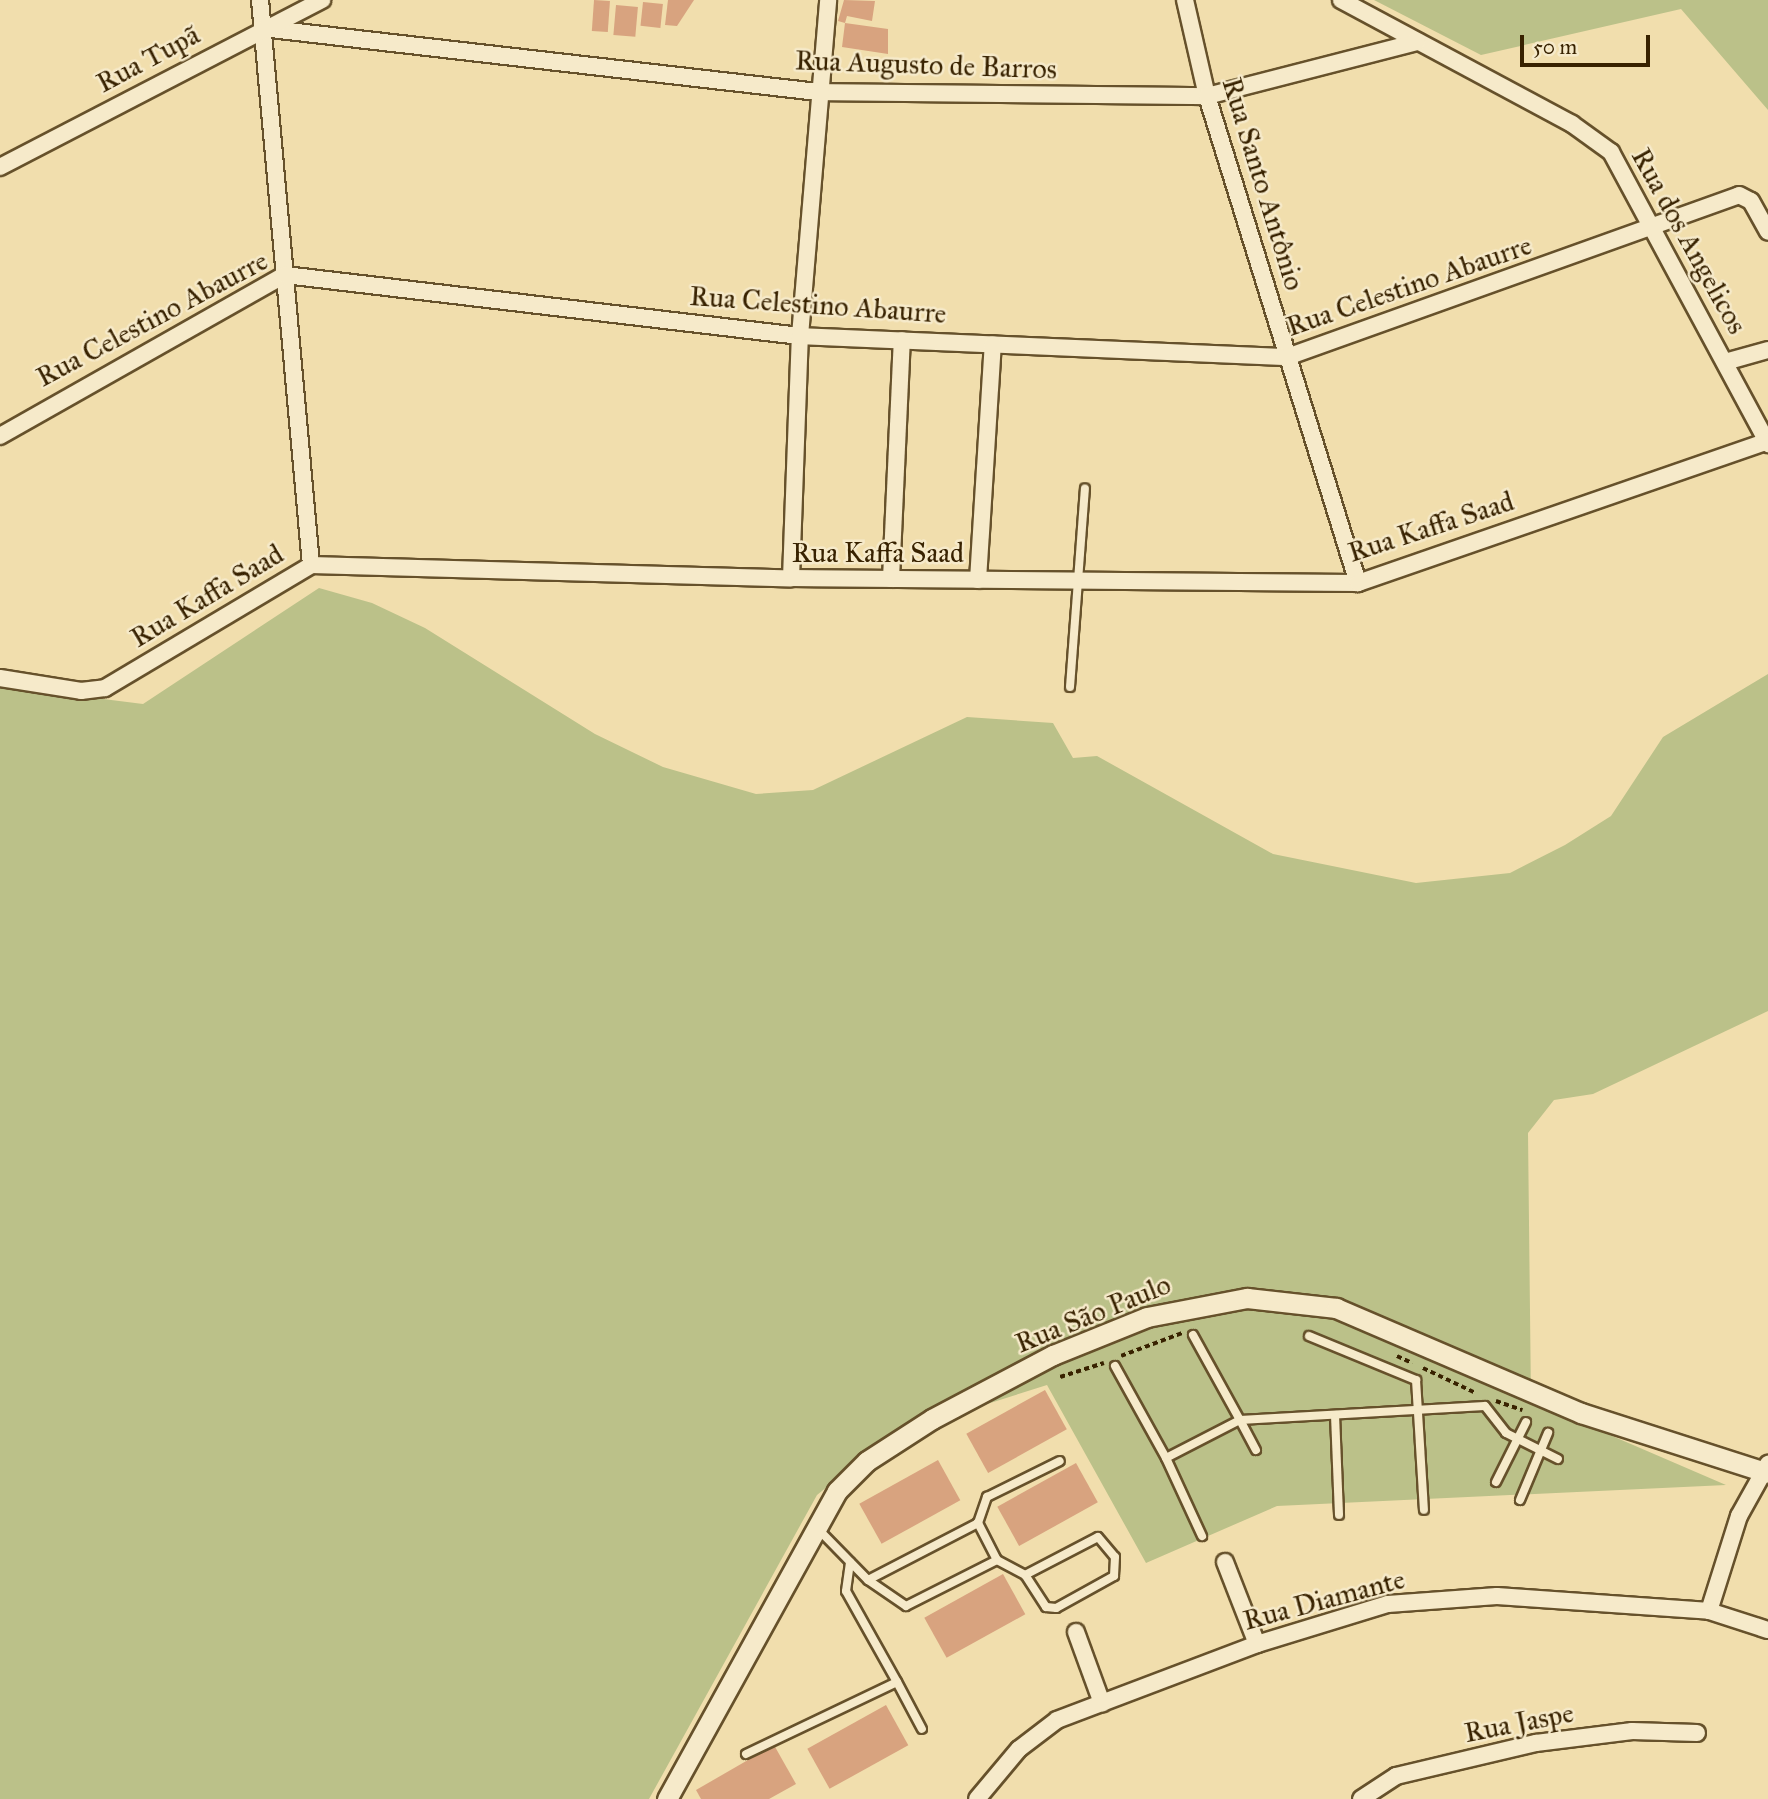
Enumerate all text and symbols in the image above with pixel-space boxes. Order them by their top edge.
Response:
street label: Rua Tupã [91,18,205,100]
scale bar [1523,21,1652,65]
text: 50 m [1533,34,1577,60]
street label: Rua Augusto de Barros [795,44,1057,86]
street label: Rua Santo Antônio [1215,74,1311,294]
street label: Rua dos Angelicos [1624,142,1754,340]
street label: Rua Celestino Abaurre [1282,228,1536,344]
street label: Rua Celestino Abaurre [31,244,273,394]
street label: Rua Celestino Abaurre [689,279,947,331]
street label: Rua Kaffa Saad [1344,484,1518,570]
street label: Rua Kaffa Saad [792,536,964,570]
street label: Rua Kaffa Saad [124,537,290,655]
street label: Rua São Paulo [1010,1268,1176,1360]
street label: Rua Diamante [1240,1562,1408,1638]
street label: Rua Jaspe [1462,1696,1576,1750]

